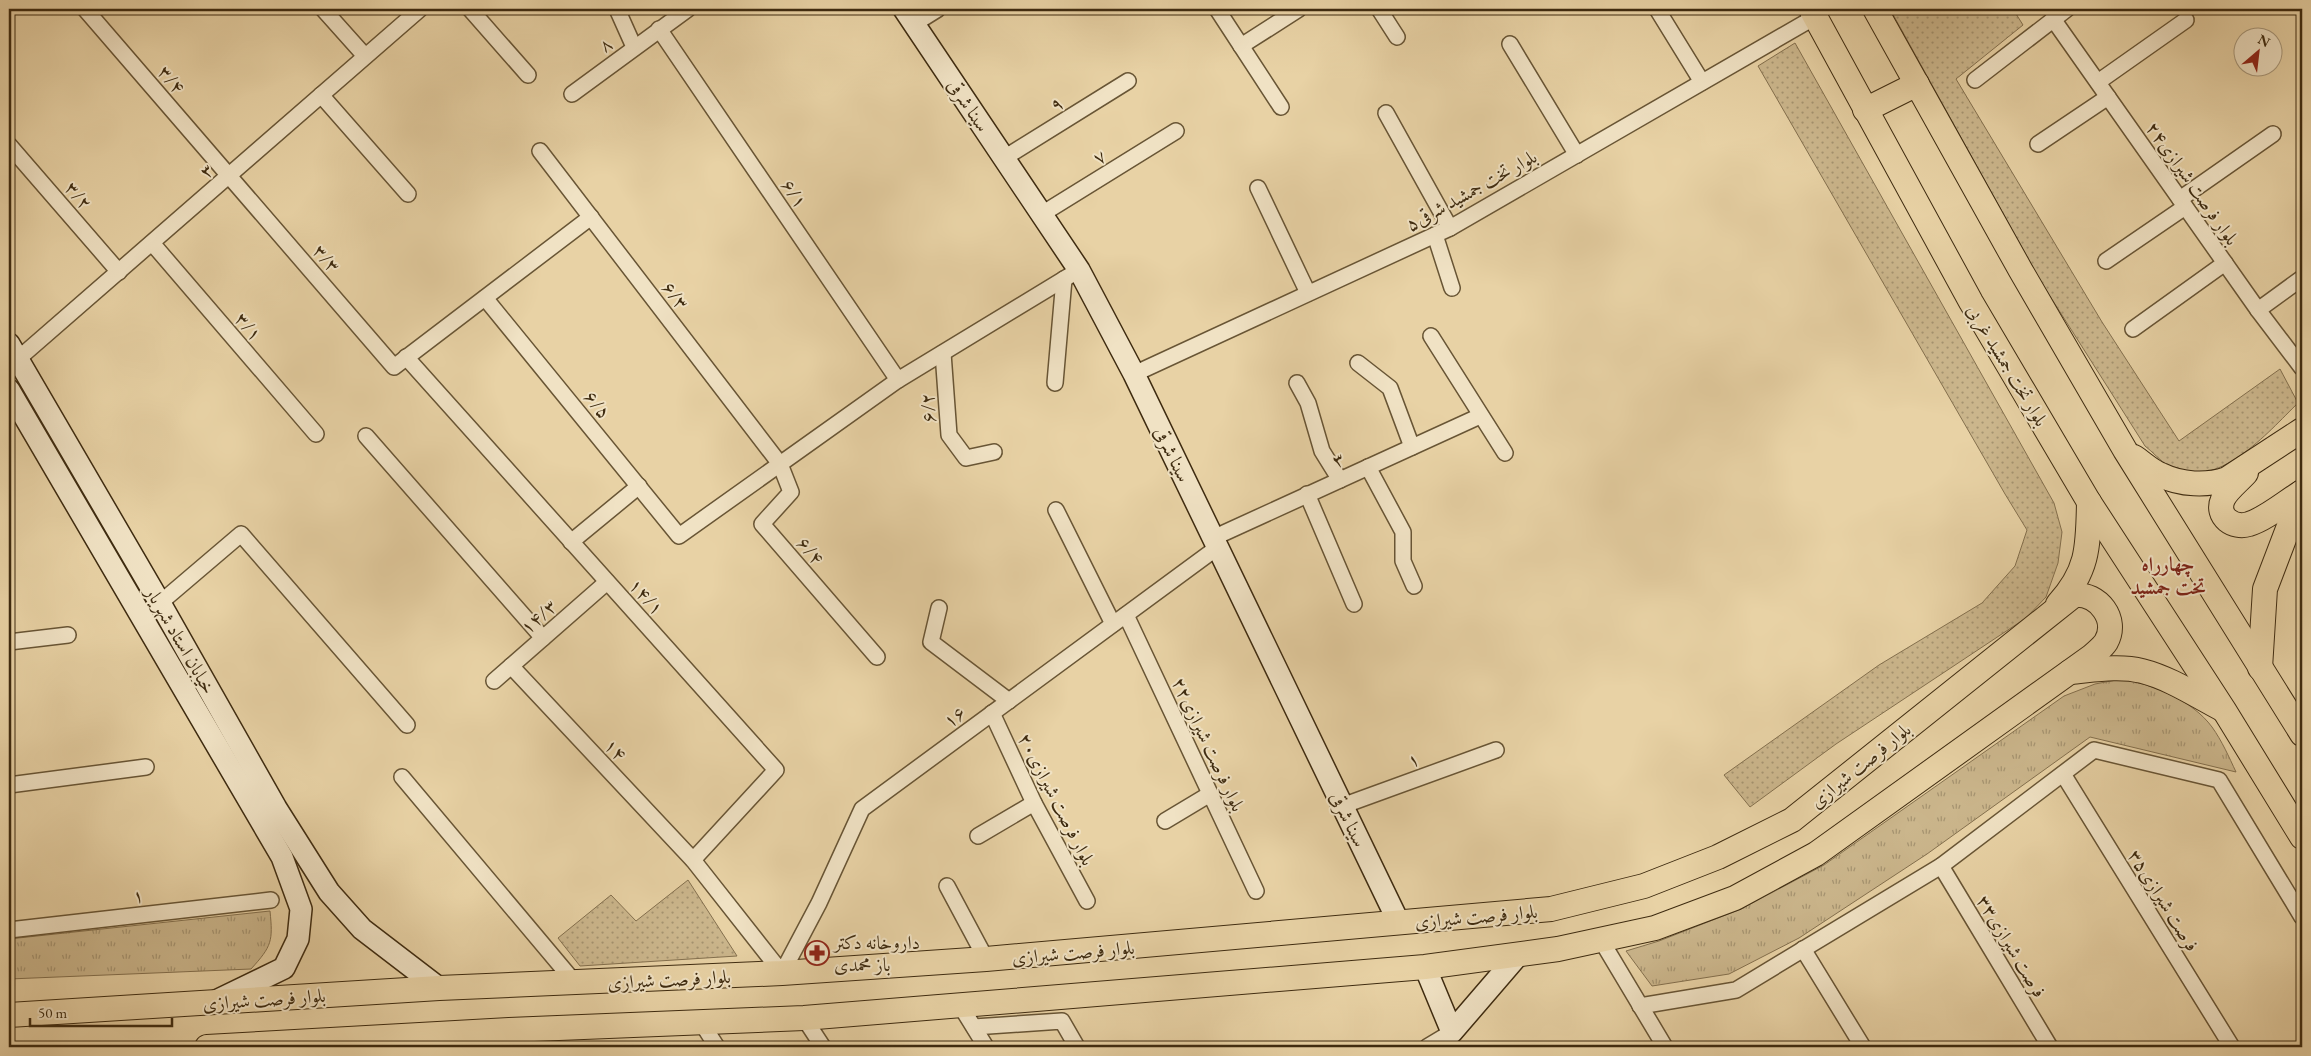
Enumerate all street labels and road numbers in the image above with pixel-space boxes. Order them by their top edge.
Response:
street label: ۸ [593,31,617,58]
street label: ۳/۴ [152,60,191,99]
street label: سینا شرقی [942,74,995,137]
street label: ۹ [1045,90,1068,117]
street label: بلوار فرصت شیرازی۲۴ [2141,116,2245,250]
street label: ۷ [1088,143,1111,170]
street label: بلوار تخت جمشید شرقی۵ [1401,144,1541,237]
street label: ۳ [194,157,219,183]
street label: ۶/۱ [776,174,813,213]
street label: ۳/۲ [59,176,98,215]
street label: ۳/۳ [307,239,346,278]
street label: ۶/۳ [657,276,695,315]
street label: بلوار تخت جمشید غربی [1959,299,2054,432]
street label: ۳/۱ [229,307,268,346]
street label: ۶/۵ [579,385,617,424]
street label: ۶/۲ [914,392,941,424]
street label: سینا شرقی [1148,422,1197,486]
street label: ۳ [1328,446,1349,473]
street label: ۶/۴ [791,531,830,570]
street label: ۱۴/۱ [624,573,670,620]
street label: خیابان استاد شهریار [139,580,221,698]
street label: ۱۴/۳ [515,594,562,639]
street label: بلوار فرصت شیرازی۲۲ [1166,673,1251,815]
street label: ۱۶ [938,700,971,733]
street label: بلوار فرصت شیرازی [1804,717,1916,814]
street label: بلوار فرصت شیرازی۲۰ [1012,729,1101,870]
street label: ۱۴ [599,733,632,766]
street label: ۱ [1404,746,1423,773]
street label: سینا شرقی [1324,787,1373,851]
street label: فرصت شیرازی۳۵ [2122,845,2205,956]
street label: ۱ [131,882,145,909]
street label: فرصت شیرازی۳۳ [1971,890,2052,1002]
street label: بلوار فرصت شیرازی [1413,899,1539,934]
street label: بلوار فرصت شیرازی [1010,935,1136,970]
street label: بلوار فرصت شیرازی [607,964,731,995]
street label: بلوار فرصت شیرازی [202,983,326,1016]

